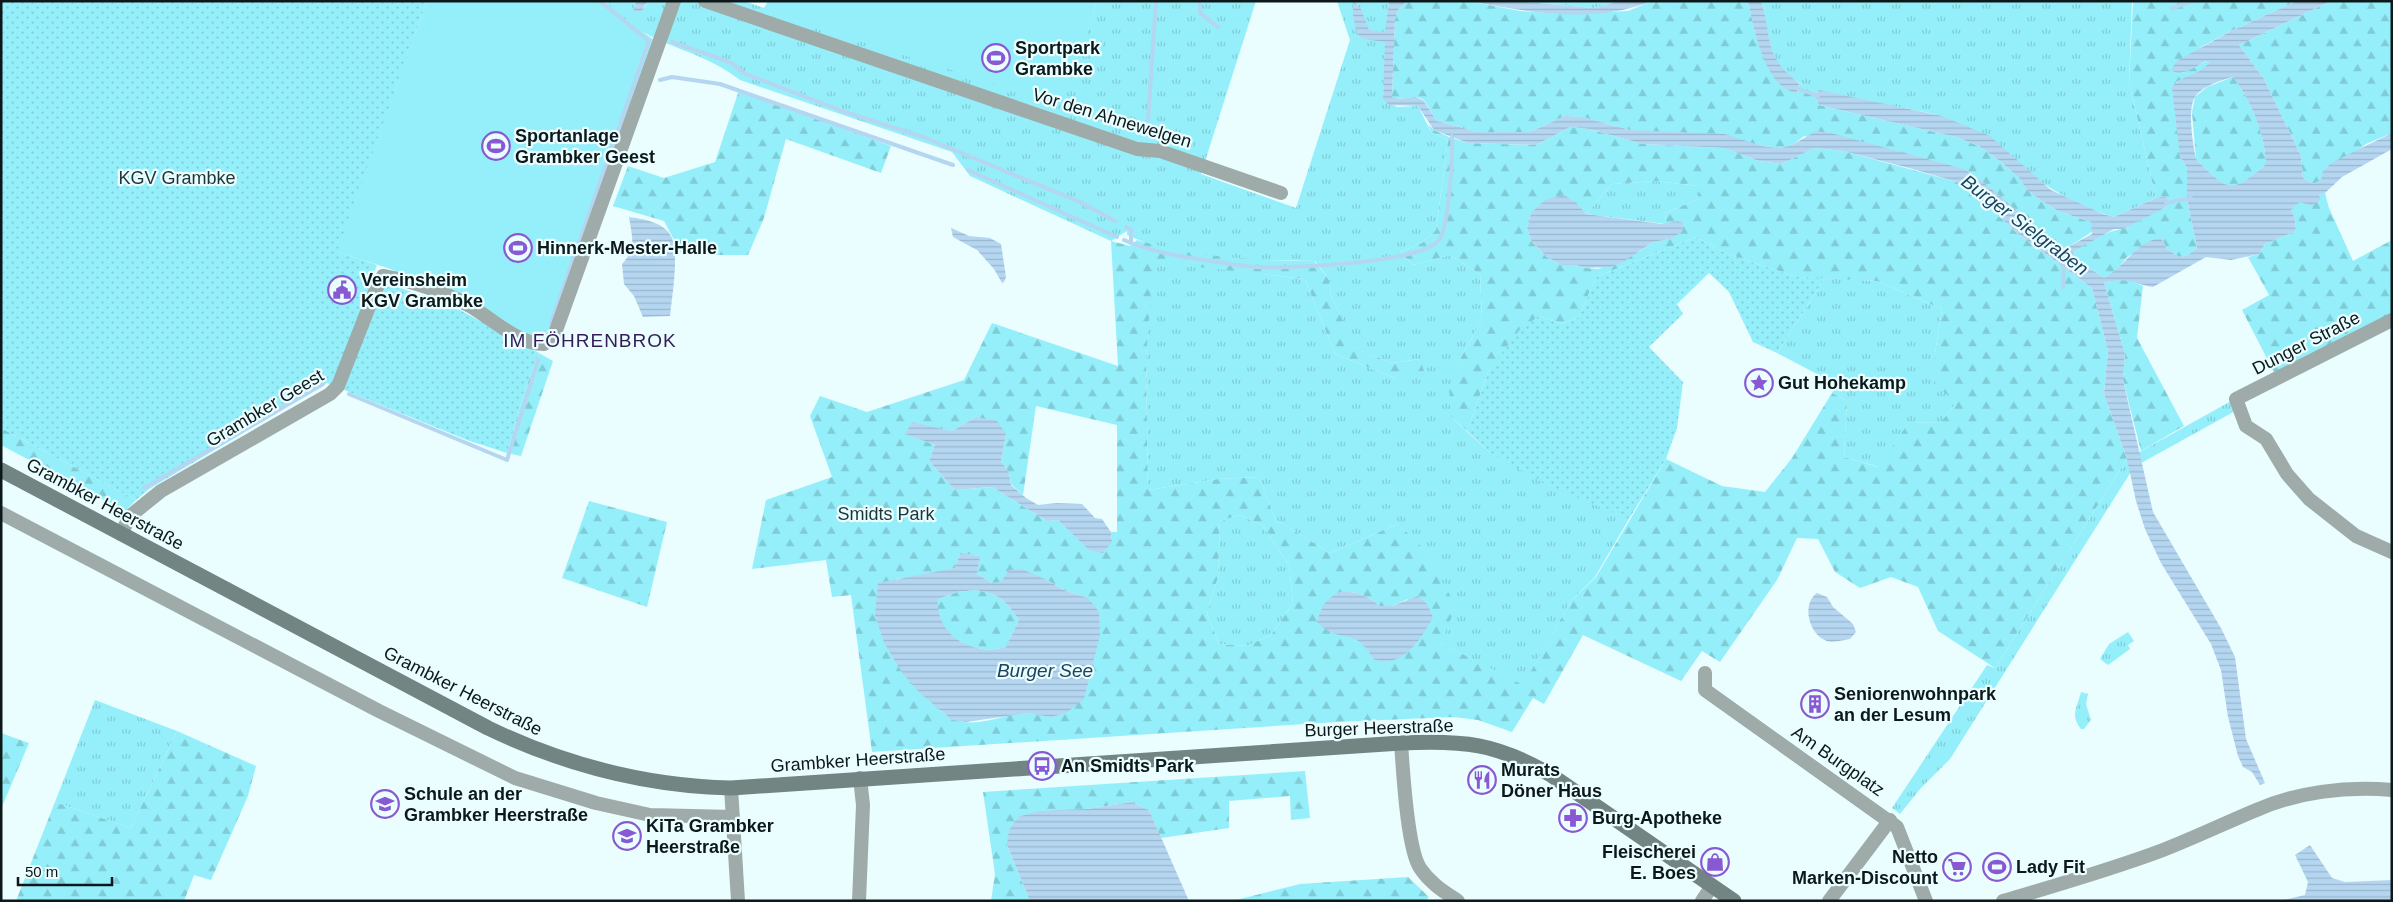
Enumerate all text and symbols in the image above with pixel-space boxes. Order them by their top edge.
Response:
place label: Sportpark Grambke [1015,38,1101,79]
sports icon: Sportpark Grambke [981,43,1011,73]
street label: Vor den Ahnewelgen [1030,84,1194,152]
place label: Sportanlage Grambker Geest [515,126,655,167]
sports icon: Sportanlage Grambker Geest [481,131,511,161]
park label: KGV Grambke [118,168,236,188]
water label: Burger Sielgraben [1958,171,2092,279]
sports icon: Hinnerk-Mester-Halle [503,233,533,263]
place label: Hinnerk-Mester-Halle [537,238,717,258]
place label: Vereinsheim KGV Grambke [361,270,483,311]
public building icon: Vereinsheim KGV Grambke [327,275,357,305]
street label: Dunger Straße [2249,307,2363,379]
district label: IM FÖHRENBROK [503,330,677,351]
street label: Grambker Geest [203,365,327,451]
place icon: Gut Hohekamp [1744,368,1774,398]
place label: Gut Hohekamp [1778,373,1906,393]
street label: Grambker Heerstraße [23,454,187,554]
park label: Smidts Park [837,504,936,524]
street label: Grambker Heerstraße [380,642,546,740]
water label: Burger See [997,660,1093,681]
place label: Seniorenwohnpark an der Lesum [1834,684,1997,725]
building icon: Seniorenwohnpark an der Lesum [1800,689,1830,719]
street label: Burger Heerstraße [1304,715,1454,741]
street label: Am Burgplatz [1788,722,1888,800]
street label: Grambker Heerstraße [770,744,946,776]
bus stop icon: An Smidts Park [1027,751,1057,781]
place label: An Smidts Park [1061,756,1195,776]
place label: Murats Döner Haus [1501,760,1602,801]
restaurant icon: Murats Döner Haus [1467,765,1497,795]
place label: Schule an der Grambker Heerstraße [404,784,588,825]
school or university icon: Schule an der Grambker Heerstraße [370,789,400,819]
pharmacy icon: Burg-Apotheke [1558,803,1588,833]
place label: Burg-Apotheke [1592,808,1722,828]
place label: KiTa Grambker Heerstraße [646,816,774,857]
school or university icon: KiTa Grambker Heerstraße [612,821,642,851]
place label: Fleischerei E. Boes [1602,842,1696,883]
shop icon: Fleischerei E. Boes [1700,847,1730,877]
place label: Netto Marken-Discount [1792,847,1938,888]
supermarket icon: Netto Marken-Discount [1942,852,1972,882]
sports icon: Lady Fit [1982,852,2012,882]
scale bar [18,854,111,886]
place label: Lady Fit [2016,857,2085,877]
text: 50 m [25,863,58,880]

